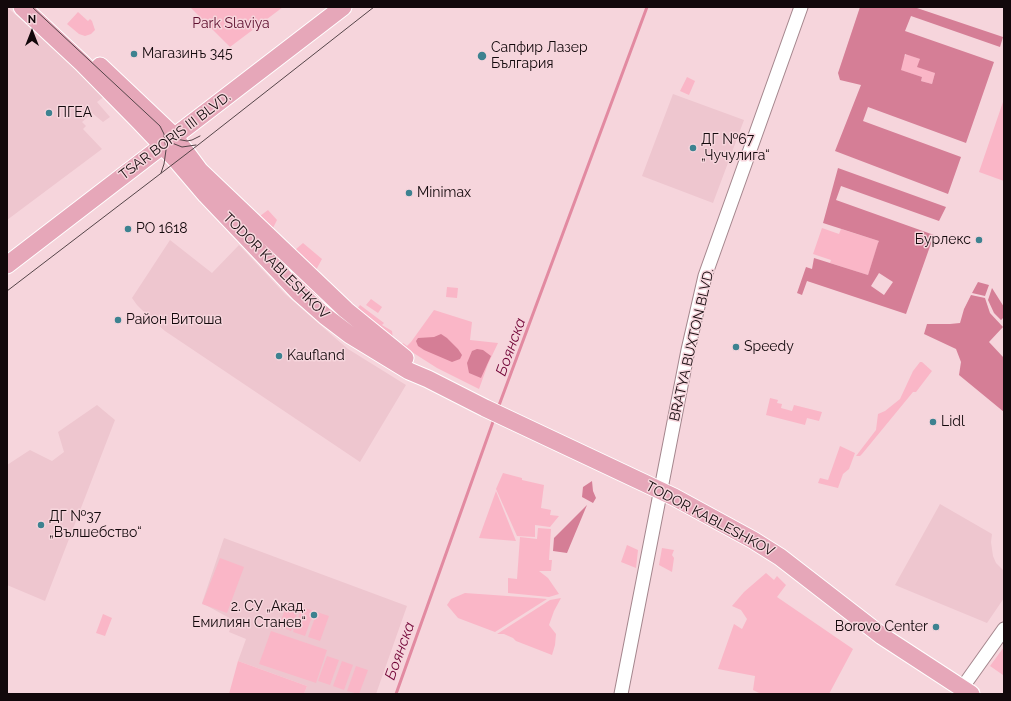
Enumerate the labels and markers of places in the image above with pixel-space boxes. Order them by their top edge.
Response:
place label: Сапфир Лазер България [491,40,588,72]
place label: Магазинъ 345 [142,46,233,62]
marker: Магазинъ 345 [129,49,139,59]
marker: Сапфир Лазер България [476,50,488,62]
place label: ПГЕА [57,105,92,121]
marker: ПГЕА [44,108,54,118]
place label: ДГ №67 „Чучулига“ [701,132,770,164]
marker: ДГ №67 „Чучулига“ [688,143,698,153]
place label: Minimax [417,185,471,201]
marker: Minimax [404,188,414,198]
place label: PO 1618 [136,221,188,237]
marker: PO 1618 [123,224,133,234]
place label: Бурлекс [915,232,971,248]
marker: Бурлекс [974,235,984,245]
place label: Район Витоша [126,312,222,328]
marker: Район Витоша [113,315,123,325]
place label: Speedy [744,339,794,355]
marker: Speedy [731,342,741,352]
place label: Kaufland [287,348,345,364]
marker: Kaufland [274,351,284,361]
place label: Lidl [941,414,965,430]
marker: Lidl [928,417,938,427]
place label: ДГ №37 „Вълшебство“ [49,509,142,542]
marker: ДГ №37 „Вълшебство“ [36,520,46,530]
place label: 2. СУ „Акад. Емилиян Станев“ [192,599,306,632]
marker: 2. СУ „Акад. Емилиян Станев“ [309,610,319,620]
place label: Borovo Center [835,619,928,635]
marker: Borovo Center [931,622,941,632]

